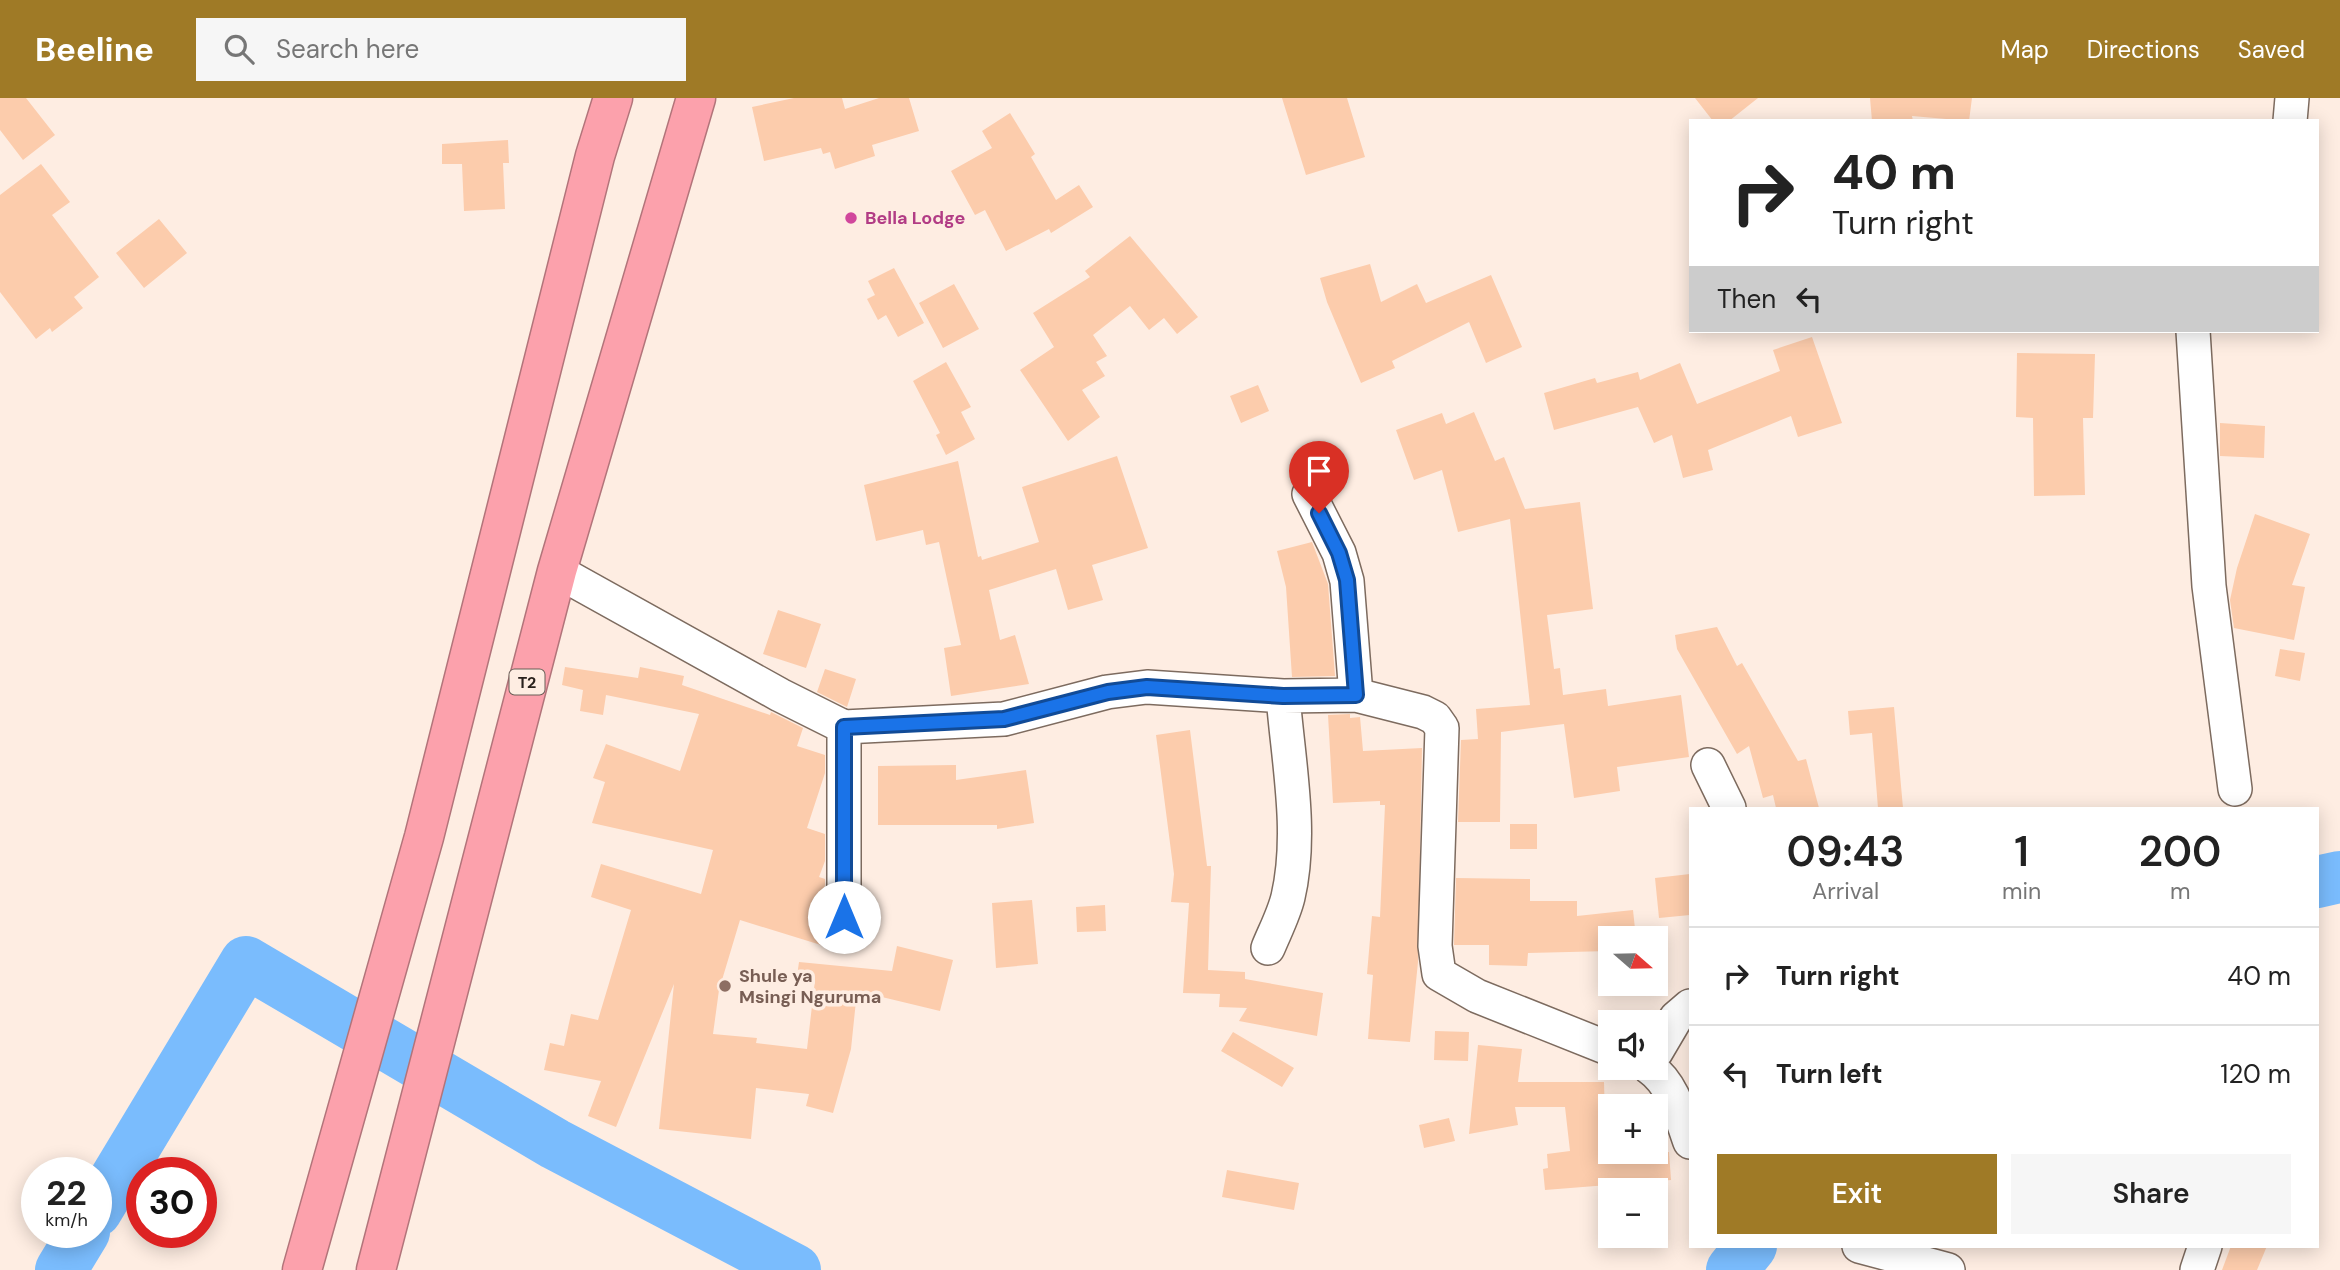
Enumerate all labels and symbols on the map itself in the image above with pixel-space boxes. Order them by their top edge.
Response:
place label: Bella Lodge [865,206,965,230]
marker: Bella Lodge [843,210,859,226]
pin [1289,441,1349,513]
road number: T2 [510,670,544,694]
position arrow [807,880,881,954]
north arrow [1598,926,1668,996]
place label: Shule ya Msingi Nguruma [739,964,881,1009]
marker: Shule ya Msingi Nguruma [717,978,733,994]
speed limit sign: 30 [126,1157,217,1248]

